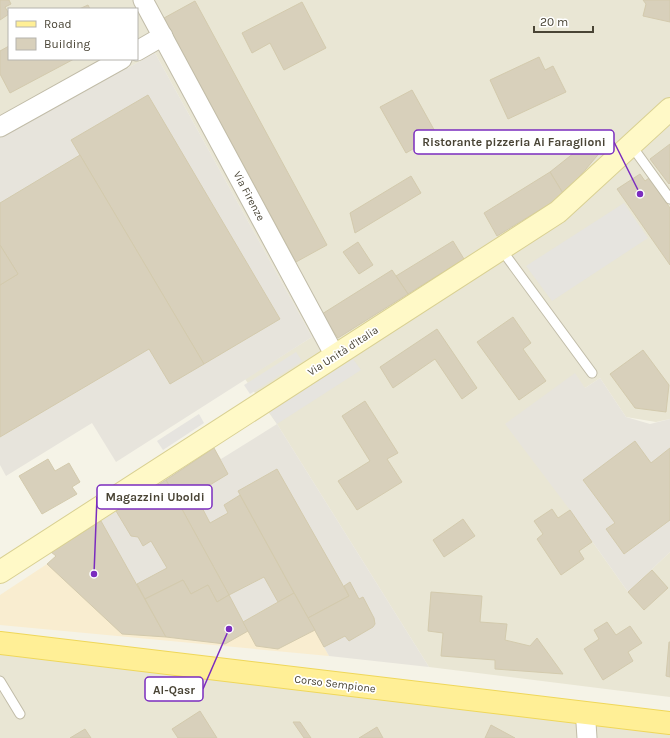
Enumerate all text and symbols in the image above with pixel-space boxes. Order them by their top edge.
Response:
legend [8,8,138,60]
scale bar [534,8,593,34]
text: 20 m [540,15,568,29]
text: Road [44,17,72,31]
text: Building [44,37,91,51]
callout: Ristorante pizzeria Ai Faraglioni [414,130,614,154]
text: Ristorante pizzeria Ai Faraglioni [422,135,606,149]
street label: Via Firenze [231,169,268,223]
street label: Via Unità d'Italia [305,323,381,379]
callout: Magazzini Uboldi [97,485,212,509]
text: Magazzini Uboldi [105,490,205,504]
street label: Corso Sempione [294,673,377,695]
callout: Al-Qasr [145,677,203,701]
text: Al-Qasr [153,683,195,697]

